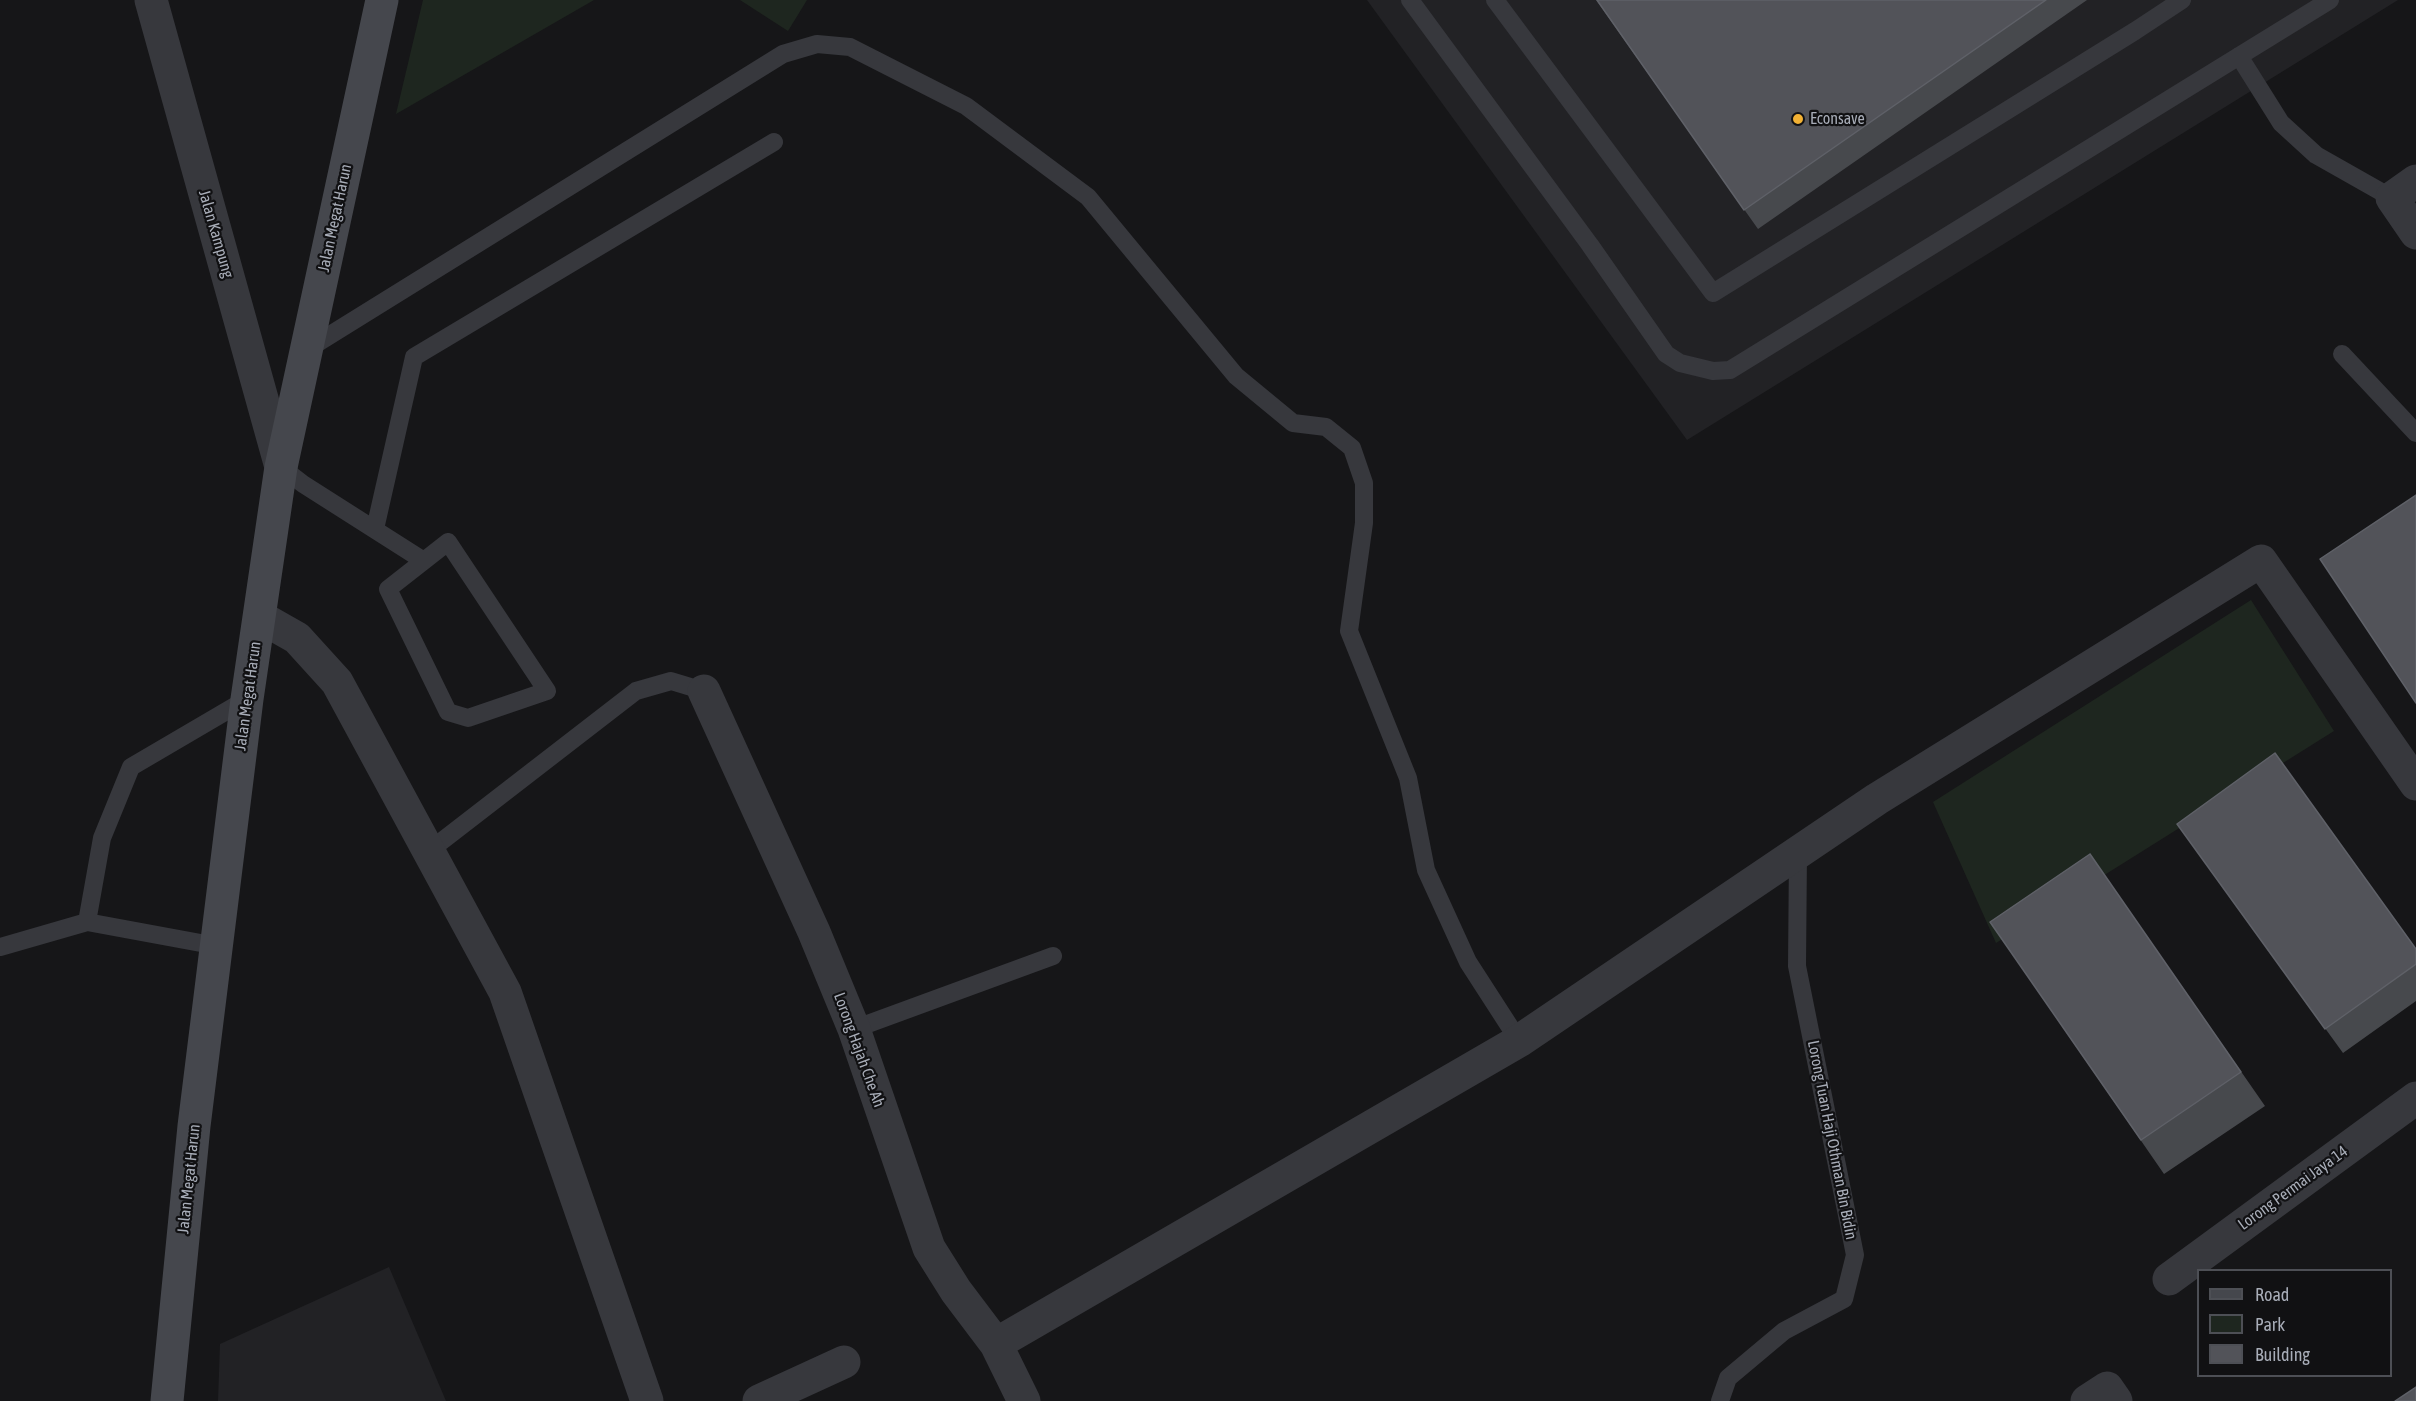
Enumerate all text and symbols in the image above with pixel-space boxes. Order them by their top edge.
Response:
place label: Econsave [1810,109,1865,129]
marker: Econsave [1791,112,1805,126]
street label: Jalan Megat Harun [314,162,356,274]
street label: Jalan Kampung [194,188,238,280]
street label: Jalan Megat Harun [231,640,265,752]
street label: Lorong Hajah Che Ah [829,990,889,1110]
street label: Lorong Tuan Haji Othman Bin Bidin [1803,1039,1861,1241]
street label: Jalan Megat Harun [174,1123,204,1235]
street label: Lorong Permai Jaya 14 [2234,1142,2352,1234]
legend [2197,1269,2392,1377]
text: Road [2255,1284,2289,1305]
text: Park [2255,1314,2285,1335]
text: Building [2255,1344,2310,1365]

